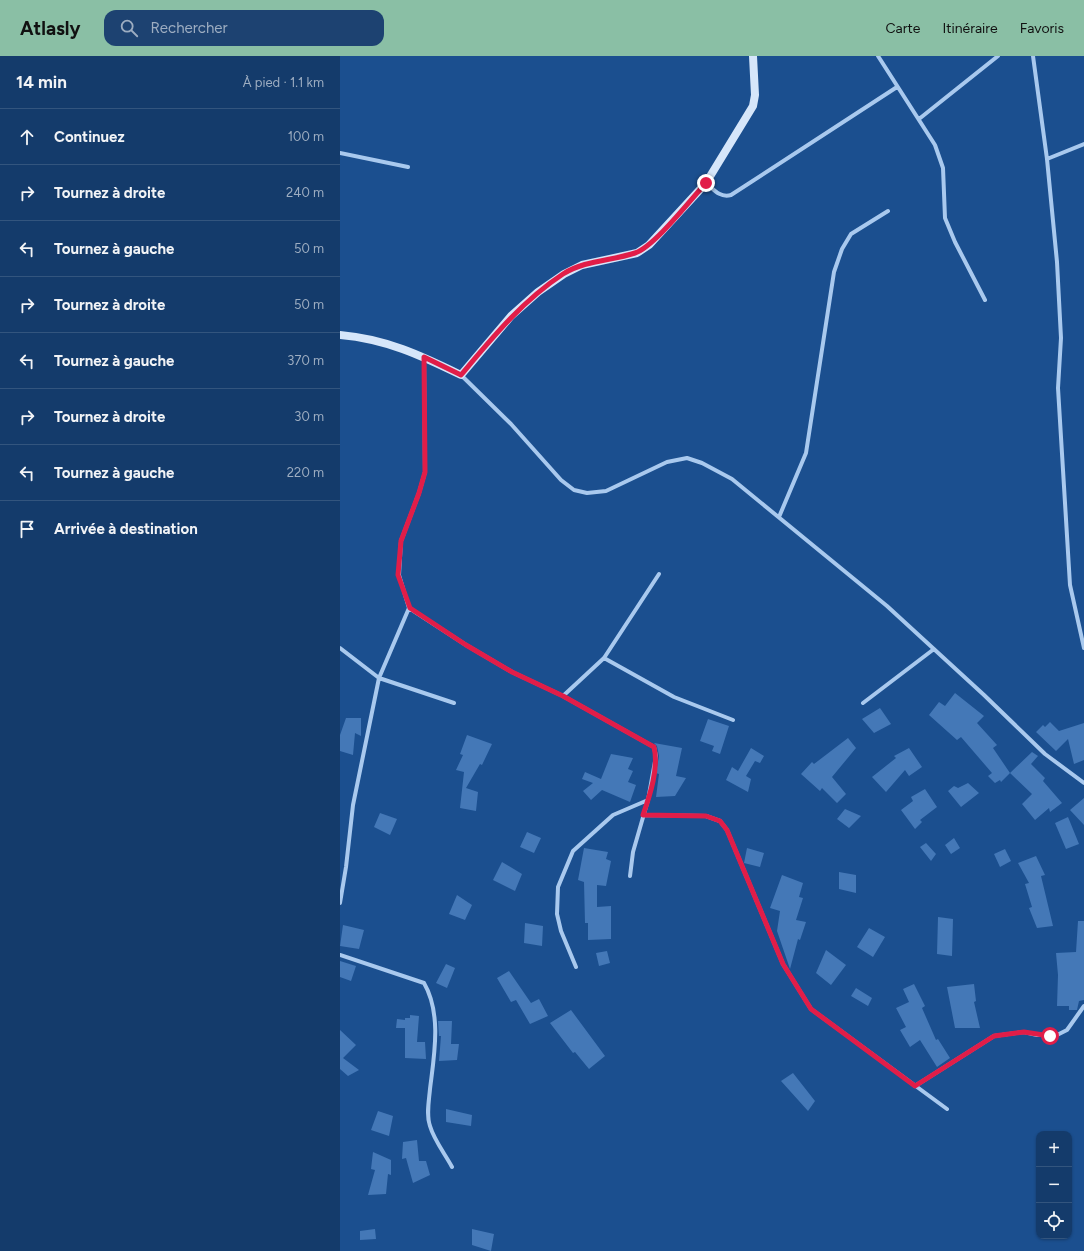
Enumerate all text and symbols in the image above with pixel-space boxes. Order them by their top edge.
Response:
search box [104,10,384,46]
text: Atlasly [20,17,80,40]
icon: search [118,17,140,39]
text: Rechercher [150,19,228,37]
text: Carte [886,20,920,37]
text: Itinéraire [942,20,998,37]
text: Favoris [1020,20,1064,37]
text: 14 min [16,72,67,92]
text: À pied · 1.1 km [243,75,324,90]
icon: ahead [16,126,38,148]
text: Continuez [54,128,125,146]
text: 100 m [288,129,324,144]
route end [697,174,715,192]
icon: right [16,182,38,204]
text: Tournez à droite [54,184,165,202]
text: 240 m [286,185,324,200]
icon: left [16,238,38,260]
text: Tournez à gauche [54,240,174,258]
text: 50 m [294,241,324,256]
icon: right [16,294,38,316]
text: Tournez à droite [54,296,165,314]
text: 50 m [294,297,324,312]
icon: left [16,350,38,372]
text: Tournez à gauche [54,352,174,370]
text: 370 m [287,353,324,368]
icon: right [16,406,38,428]
text: Tournez à droite [54,408,165,426]
text: 30 m [294,409,324,424]
icon: left [16,462,38,484]
text: Tournez à gauche [54,464,174,482]
text: 220 m [287,465,324,480]
icon: arrive [16,518,38,540]
text: Arrivée à destination [54,520,198,538]
route start [1041,1027,1059,1045]
map controls [1036,1131,1072,1239]
button: + [1036,1131,1072,1167]
button: − [1036,1167,1072,1203]
button: locate [1036,1203,1072,1239]

